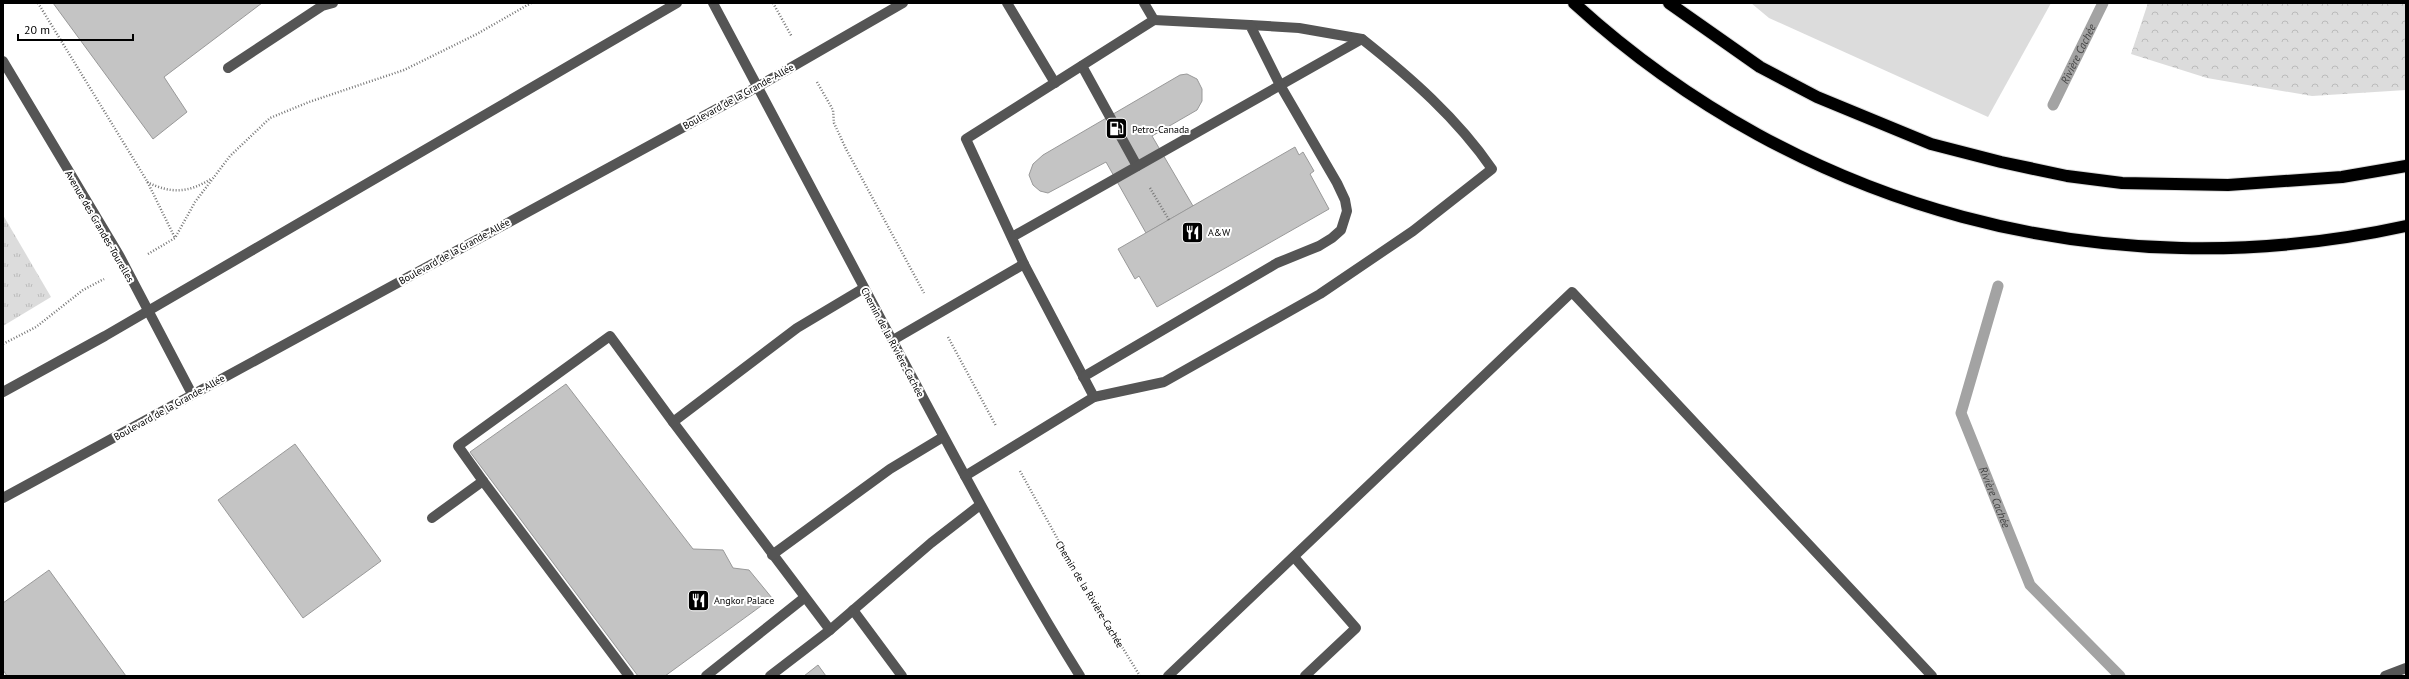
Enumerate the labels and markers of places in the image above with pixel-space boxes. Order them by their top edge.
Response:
fuel station icon: Petro-Canada [1104,116,1130,142]
place label: Petro-Canada [1132,123,1189,136]
restaurant icon: A&W [1179,219,1205,245]
place label: A&W [1208,226,1231,239]
restaurant icon: Angkor Palace [686,587,712,613]
place label: Angkor Palace [714,594,774,607]

